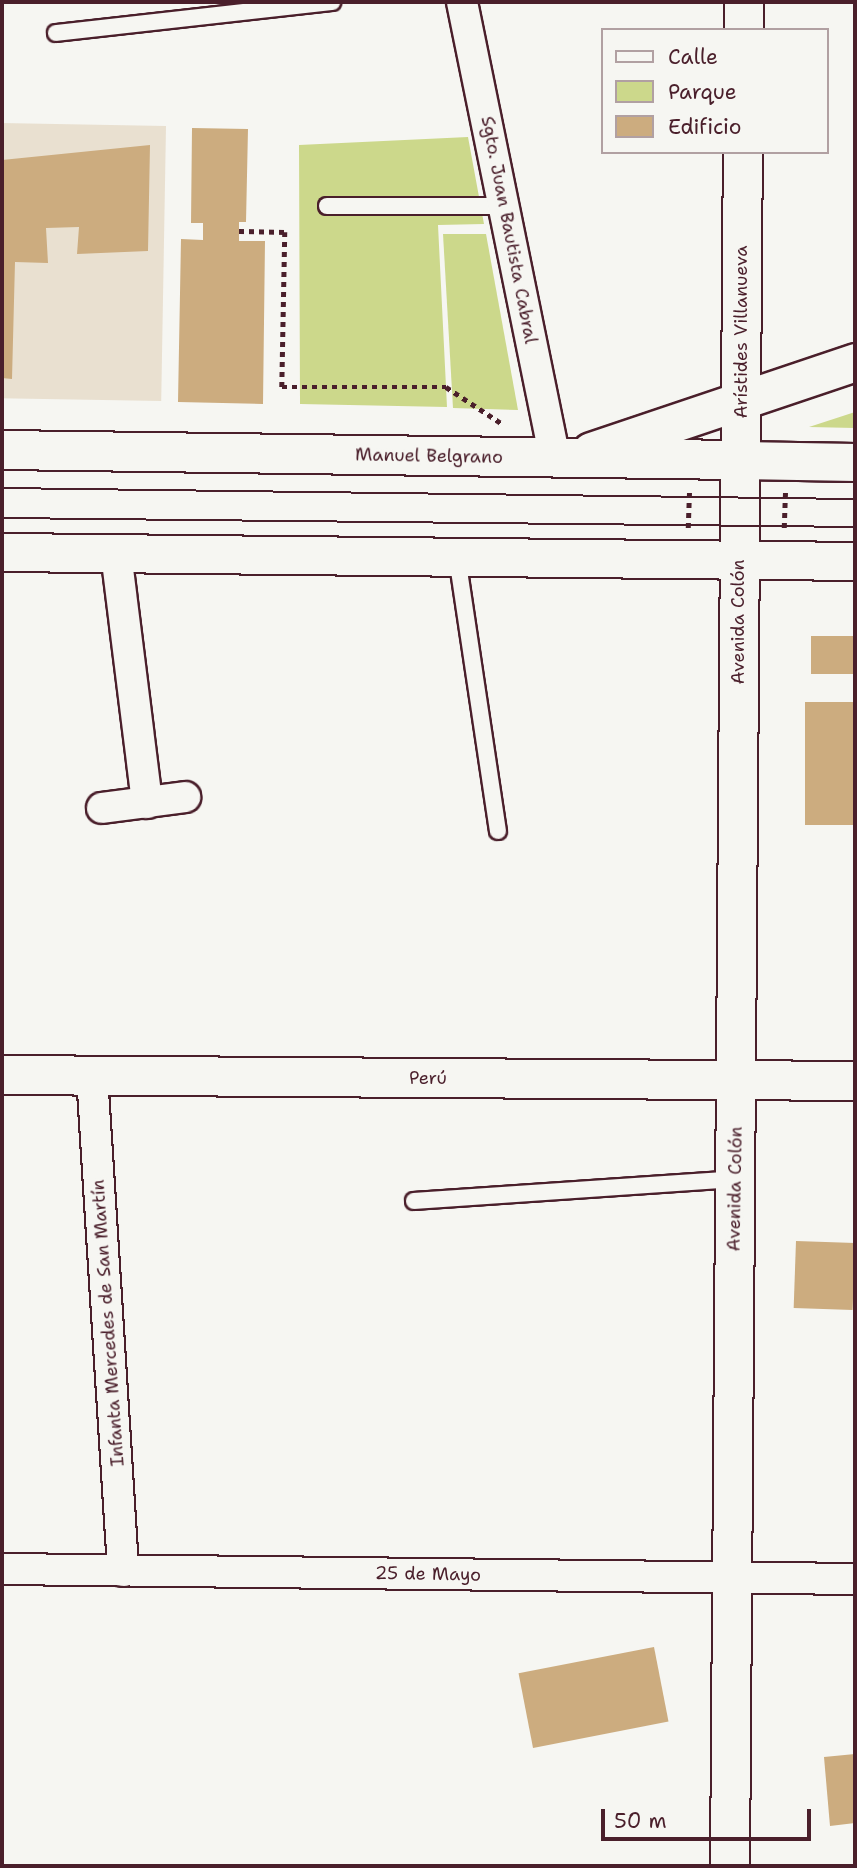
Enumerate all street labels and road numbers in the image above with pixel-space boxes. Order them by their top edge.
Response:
street label: Sgto. Juan Bautista Cabral [476,114,542,346]
street label: Arístides Villanueva [730,245,752,419]
street label: Manuel Belgrano [355,444,503,468]
street label: Avenida Colón [727,559,749,685]
street label: Perú [409,1067,447,1089]
street label: Avenida Colón [723,1126,747,1252]
street label: Infanta Mercedes de San Martín [87,1179,129,1467]
street label: 25 de Mayo [375,1562,481,1586]

